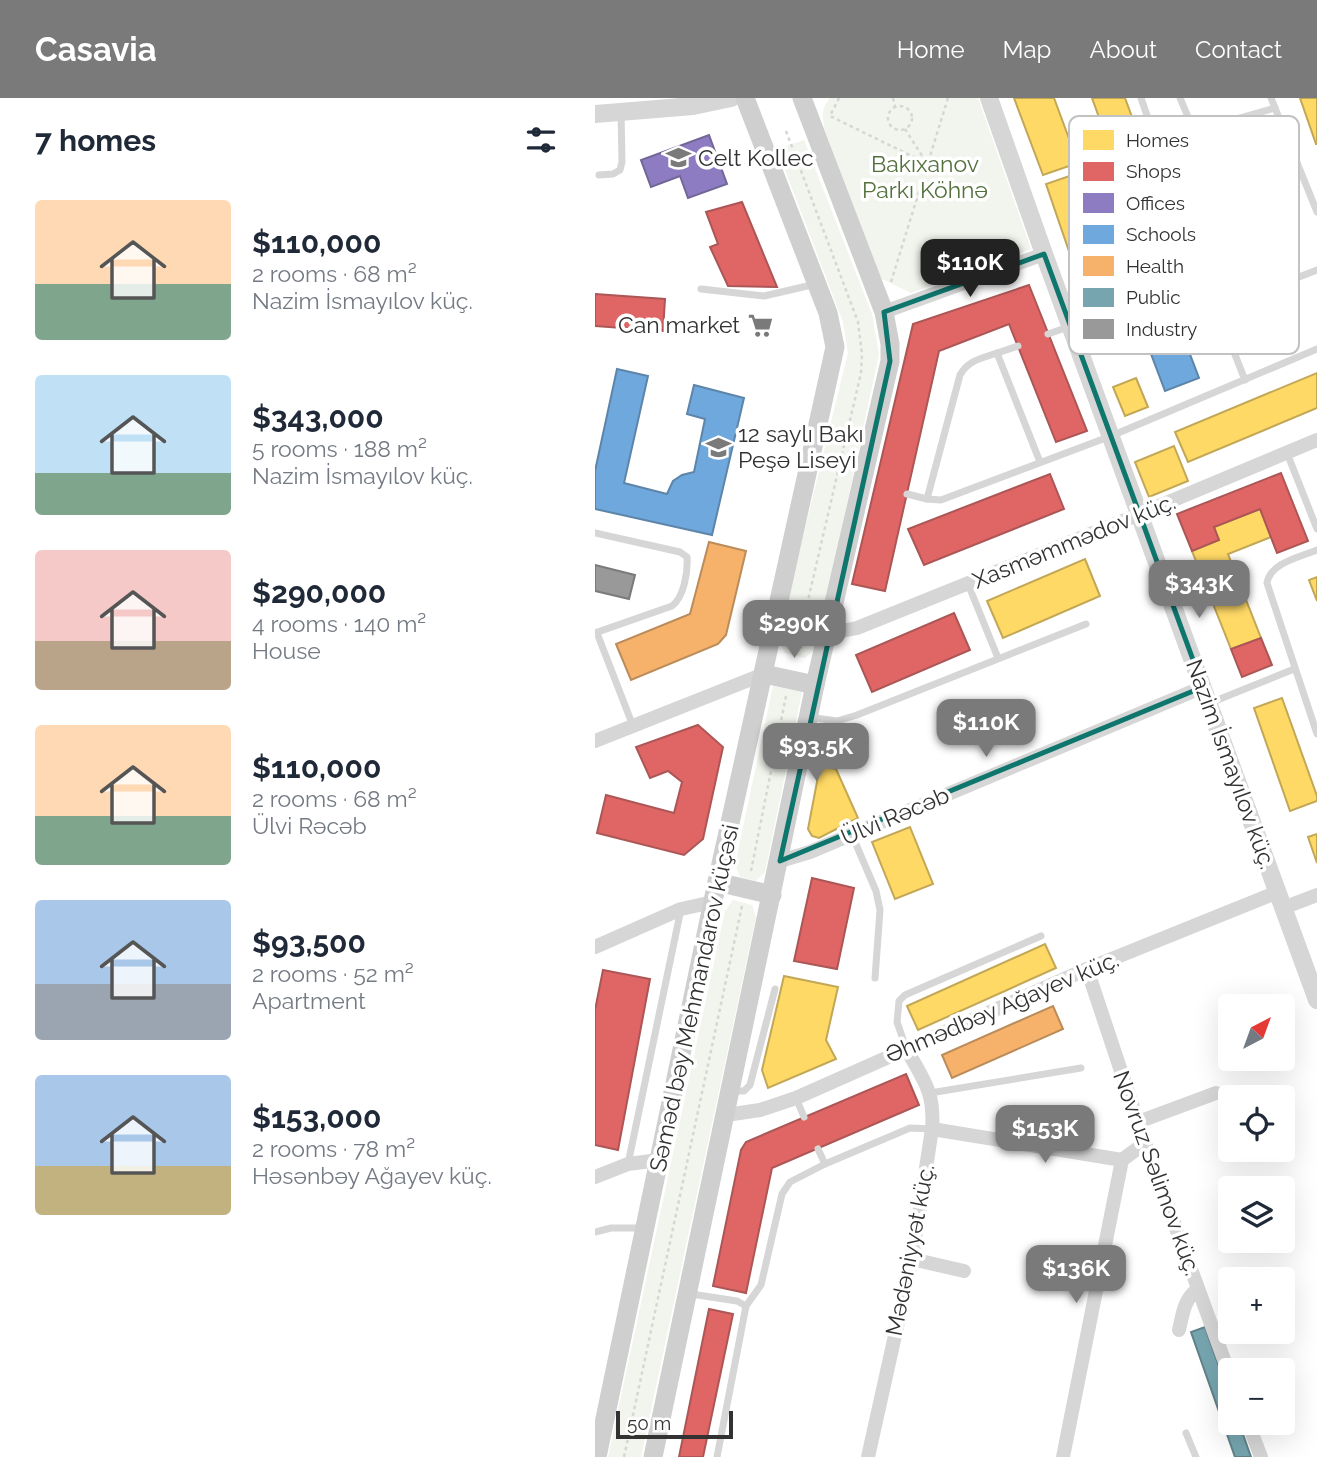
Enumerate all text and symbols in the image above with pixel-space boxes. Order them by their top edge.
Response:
text: Casavia [35,30,157,69]
text: Home [897,35,965,64]
text: Map [1003,35,1051,64]
text: About [1089,35,1157,64]
text: Contact [1195,35,1282,64]
legend [1069,116,1299,354]
icon: filters [522,121,560,159]
text: 7 homes [35,123,156,158]
text: Homes [1126,129,1189,151]
school or university icon: Celt Kollec [664,144,692,172]
place label: Celt Kollec [698,144,814,171]
park label: Bakıxanov Parkı Köhnə [862,150,988,203]
text: Shops [1126,160,1181,182]
text: Offices [1126,192,1185,214]
text: Schools [1126,223,1196,245]
text: $110,000 [252,225,381,260]
icon: home [91,228,175,312]
pin: $110K [921,240,1019,299]
text: $110K [937,248,1003,275]
text: Health [1126,255,1184,277]
text: 2 rooms · 68 m² [252,260,417,287]
text: Public [1126,286,1181,308]
text: Nazim İsmayılov küç. [252,287,473,314]
place label: Can market [618,311,740,338]
supermarket icon: Can market [746,311,774,339]
text: Industry [1126,318,1197,340]
text: $343,000 [252,400,384,435]
icon: home [91,403,175,487]
place label: 12 saylı Bakı Peşə Liseyi [738,420,864,473]
school or university icon: 12 saylı Bakı Peşə Liseyi [704,433,732,461]
text: 5 rooms · 188 m² [252,435,427,462]
text: Nazim İsmayılov küç. [252,462,473,489]
street label: Xasməmmədov küç. [968,487,1179,594]
pin: $343K [1150,560,1248,620]
text: $343K [1165,569,1233,596]
text: $290,000 [252,575,386,610]
icon: home [91,578,175,662]
pin: $290K [745,601,843,660]
text: $290K [759,609,829,636]
text: 4 rooms · 140 m² [252,610,426,637]
text: House [252,637,321,664]
street label: Nazim İsmayılov küç. [1181,655,1282,872]
pin: $110K [937,700,1035,759]
text: $110K [953,708,1019,735]
pin: $93.5K [759,724,873,783]
text: $93.5K [779,732,853,759]
text: $110,000 [252,750,381,785]
icon: home [91,753,175,837]
street label: Ülvi Rəcəb [837,781,953,850]
text: 2 rooms · 68 m² [252,785,417,812]
text: Ülvi Rəcəb [252,812,367,839]
street label: Səməd bəy Mehmandarov küçəsi [643,822,744,1174]
text: $93,500 [252,925,366,960]
icon: home [91,928,175,1012]
street label: Əhmədbəy Ağayev küç. [881,945,1122,1068]
text: 2 rooms · 52 m² [252,960,414,987]
text: Apartment [252,987,366,1014]
north arrow [1218,994,1295,1071]
map controls [1218,994,1295,1435]
street label: Novruz Səlimov küç. [1108,1067,1207,1279]
button: locate [1218,1085,1295,1162]
text: $153,000 [252,1100,381,1135]
icon: home [91,1103,175,1187]
pin: $153K [996,1105,1094,1165]
text: $153K [1012,1114,1078,1141]
text: 2 rooms · 78 m² [252,1135,415,1162]
text: Həsənbəy Ağayev küç. [252,1162,492,1189]
street label: Mədəniyyət küç. [880,1162,939,1338]
button: layers [1218,1176,1295,1253]
pin: $136K [1027,1246,1125,1305]
text: $136K [1042,1254,1110,1281]
button: + [1218,1267,1295,1344]
button: − [1218,1358,1295,1435]
scale bar [616,1408,733,1440]
text: 50 m [627,1412,671,1434]

